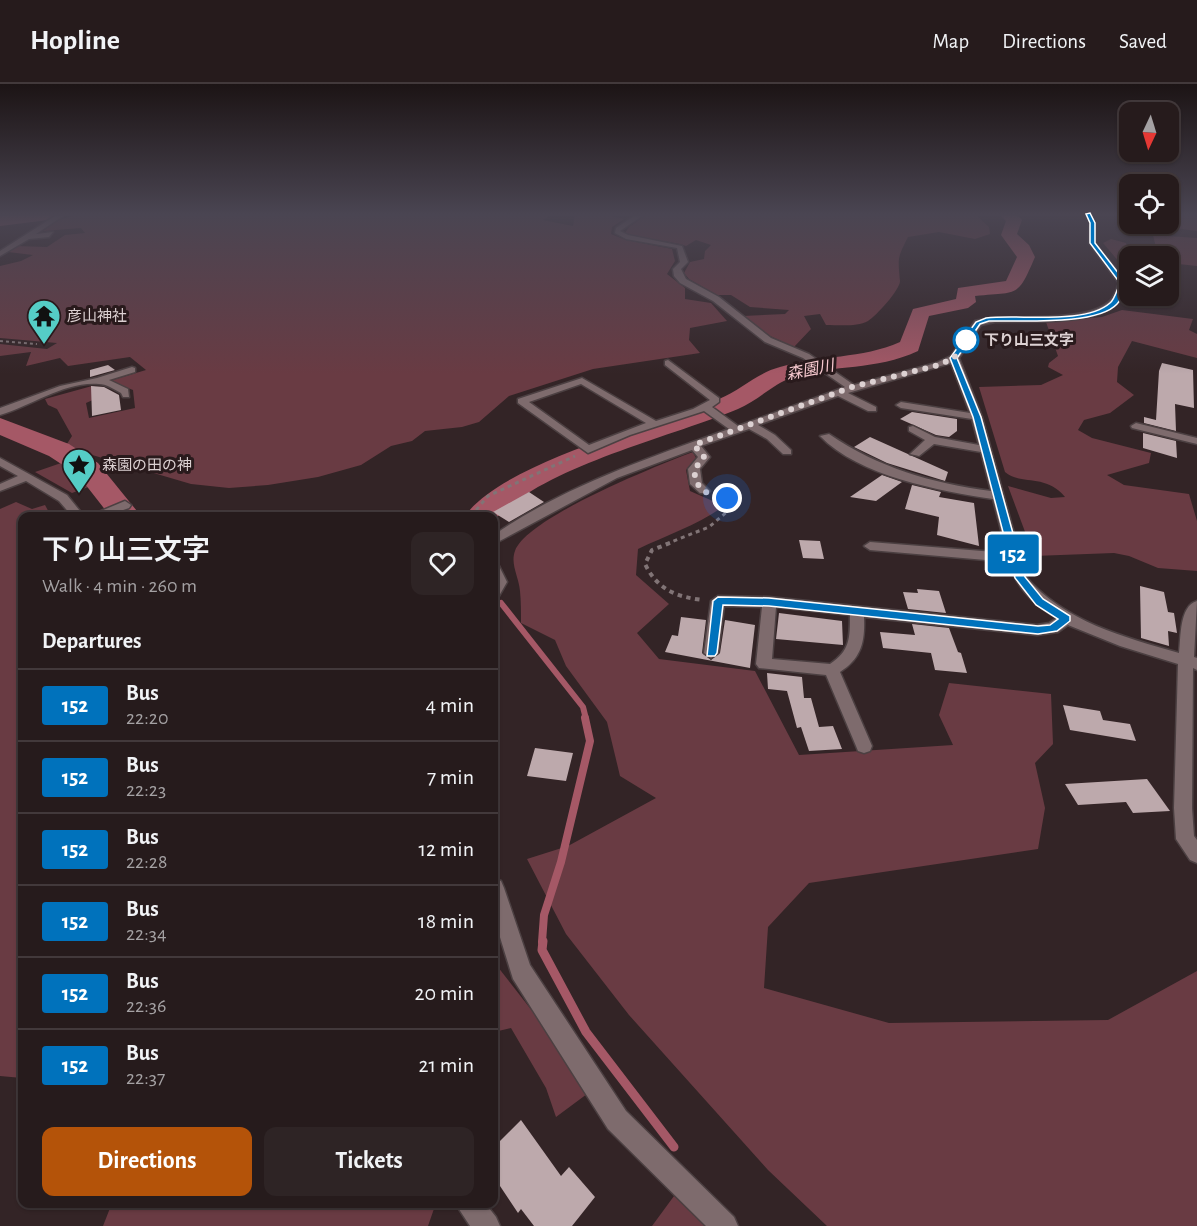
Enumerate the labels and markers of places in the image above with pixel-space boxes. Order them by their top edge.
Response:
temple icon: 彦山神社 [26,298,62,345]
place label: 彦山神社 [67,308,127,324]
marker: 下り山三文字 [953,327,979,353]
place label: 下り山三文字 [984,332,1074,348]
place icon: 森園の田の神 [61,447,97,494]
place label: 森園の田の神 [102,457,192,473]

